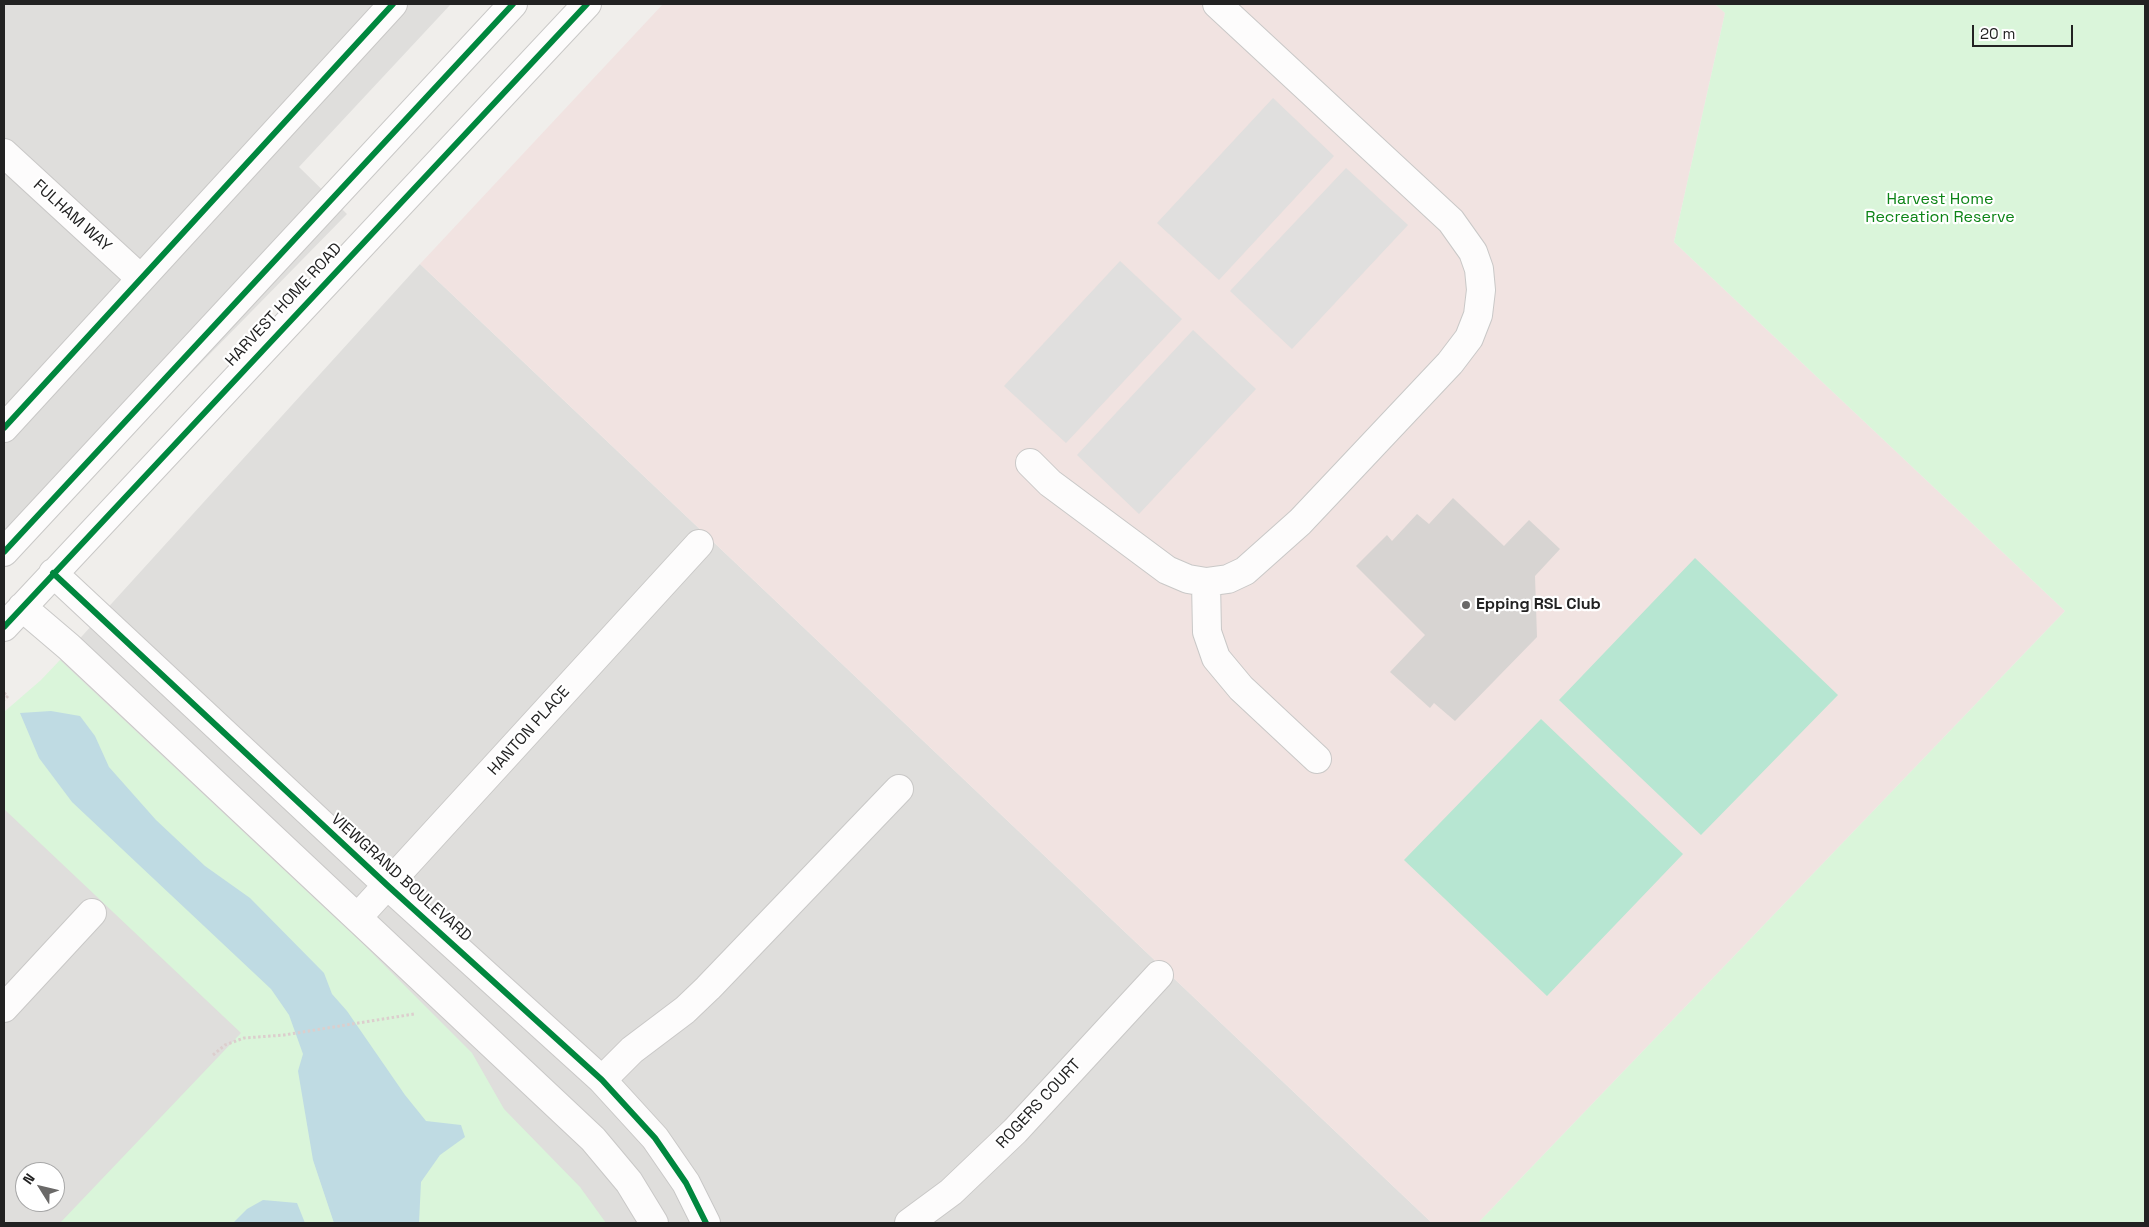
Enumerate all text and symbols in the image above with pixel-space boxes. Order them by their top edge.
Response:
scale bar [1974,15,2075,47]
text: 20 m [1980,24,2015,43]
street label: FULHAM WAY [29,176,115,256]
park label: Harvest Home Recreation Reserve [1865,190,2015,228]
street label: HARVEST HOME ROAD [222,239,346,371]
place label: Epping RSL Club [1476,595,1601,615]
marker: Epping RSL Club [1460,599,1472,611]
street label: HANTON PLACE [484,683,574,779]
street label: VIEWGRAND BOULEVARD [327,810,475,946]
street label: ROGERS COURT [993,1055,1085,1153]
north arrow [15,1162,65,1212]
text: N [19,1170,39,1188]

